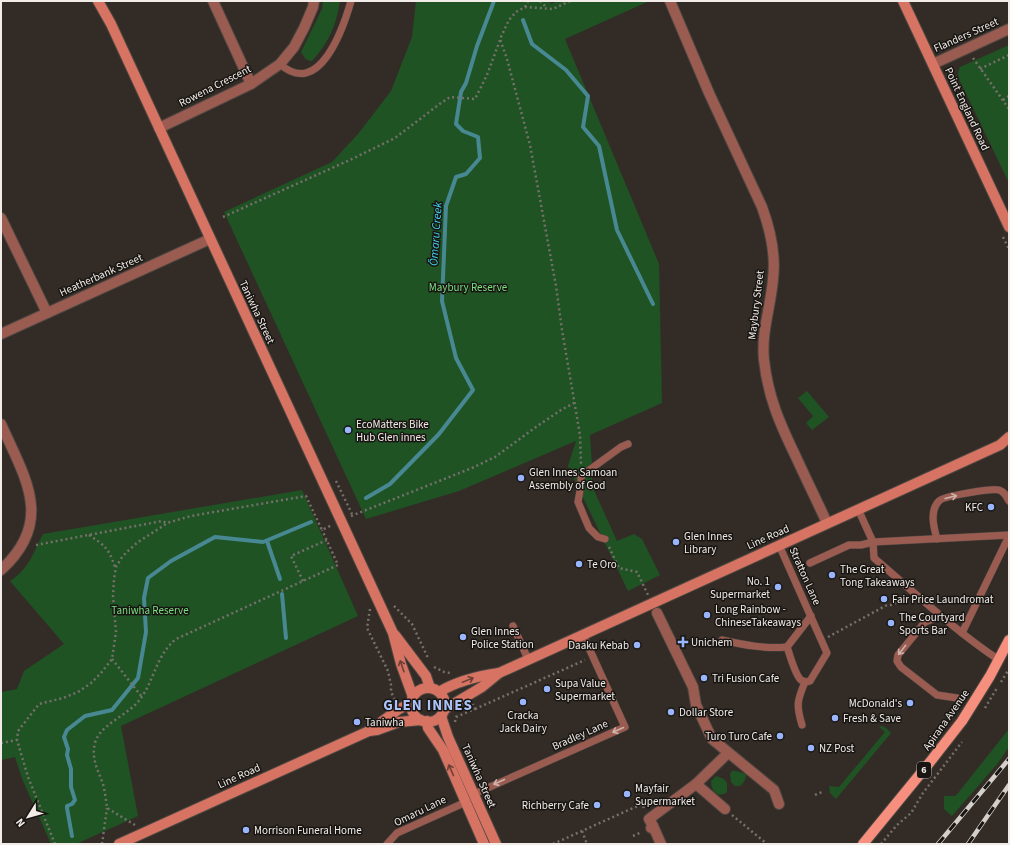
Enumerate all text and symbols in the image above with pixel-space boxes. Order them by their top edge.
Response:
street label: Flanders Street [931,14,1001,56]
street label: Rowena Crescent [176,61,254,111]
street label: Point England Road [941,65,993,153]
water label: Ōmaru Creek [425,201,447,267]
street label: Heatherbank Street [57,250,145,300]
street label: Maybury Street [744,269,768,341]
street label: Taniwha Street [236,278,278,346]
park label: Maybury Reserve [429,280,508,295]
place label: EcoMatters Bike Hub Glen innes [356,417,429,445]
marker: EcoMatters Bike Hub Glen innes [343,425,353,435]
place label: Glen Innes Samoan Assembly of God [529,465,617,493]
marker: Glen Innes Samoan Assembly of God [516,473,526,483]
one-way arrow [944,492,957,500]
place label: KFC [965,500,983,515]
marker: KFC [986,502,996,512]
street label: Line Road [744,521,792,553]
place label: Glen Innes Library [684,529,733,557]
marker: Glen Innes Library [671,537,681,547]
street label: Stratton Lane [786,545,825,608]
place label: Te Oro [587,557,617,572]
marker: Te Oro [574,559,584,569]
place label: The Great Tong Takeaways [840,562,915,590]
marker: The Great Tong Takeaways [827,570,837,580]
place label: No. 1 Supermarket [710,574,770,602]
marker: No. 1 Supermarket [773,582,783,592]
place label: Fair Price Laundromat [892,592,994,607]
marker: Fair Price Laundromat [879,594,889,604]
place label: Long Rainbow - ChineseTakeaways [715,602,801,630]
park label: Taniwha Reserve [111,603,189,618]
marker: Long Rainbow - ChineseTakeaways [702,610,712,620]
place label: The Courtyard Sports Bar [899,610,965,638]
marker: The Courtyard Sports Bar [886,618,896,628]
place label: Glen Innes Police Station [471,624,534,652]
marker: Glen Innes Police Station [458,632,468,642]
place label: Unichem [691,635,732,650]
marker: Unichem [678,637,688,647]
place label: Daaku Kebab [568,638,629,653]
marker: Daaku Kebab [632,640,642,650]
one-way arrow [898,644,906,655]
one-way arrow [398,659,405,672]
place label: Tri Fusion Cafe [712,671,780,686]
marker: Tri Fusion Cafe [699,673,709,683]
one-way arrow [462,675,474,683]
place label: Supa Value Supermarket [555,676,615,704]
marker: Supa Value Supermarket [542,684,552,694]
street label: Apirana Avenue [919,686,973,754]
district label: GLEN INNES [383,695,473,716]
place label: McDonald's [849,696,902,711]
marker: Cracka Jack Dairy [518,697,528,707]
marker: McDonald's [905,698,915,708]
place label: Dollar Store [679,705,734,720]
marker: Dollar Store [666,707,676,717]
place label: Cracka Jack Dairy [499,708,547,736]
place label: Fresh & Save [843,711,902,726]
marker: Fresh & Save [830,713,840,723]
place label: Taniwha [365,715,404,730]
street label: Bradley Lane [550,716,611,754]
marker: Taniwha [352,717,362,727]
one-way arrow [612,727,624,734]
place label: Turo Turo Cafe [705,729,773,744]
marker: Turo Turo Cafe [775,731,785,741]
place label: NZ Post [819,741,855,756]
street label: Taniwha Street [458,742,500,811]
marker: NZ Post [806,743,816,753]
street label: Line Road [215,760,263,792]
road number: 6 [917,762,931,778]
one-way arrow [447,764,455,776]
one-way arrow [493,779,505,787]
place label: Mayfair Supermarket [635,781,695,809]
marker: Mayfair Supermarket [622,789,632,799]
street label: Omaru Lane [391,792,449,830]
north arrow [8,797,48,837]
place label: Richberry Cafe [522,798,590,813]
marker: Richberry Cafe [592,800,602,810]
text: N [12,815,29,830]
place label: Morrison Funeral Home [254,823,362,838]
marker: Morrison Funeral Home [241,825,251,835]

